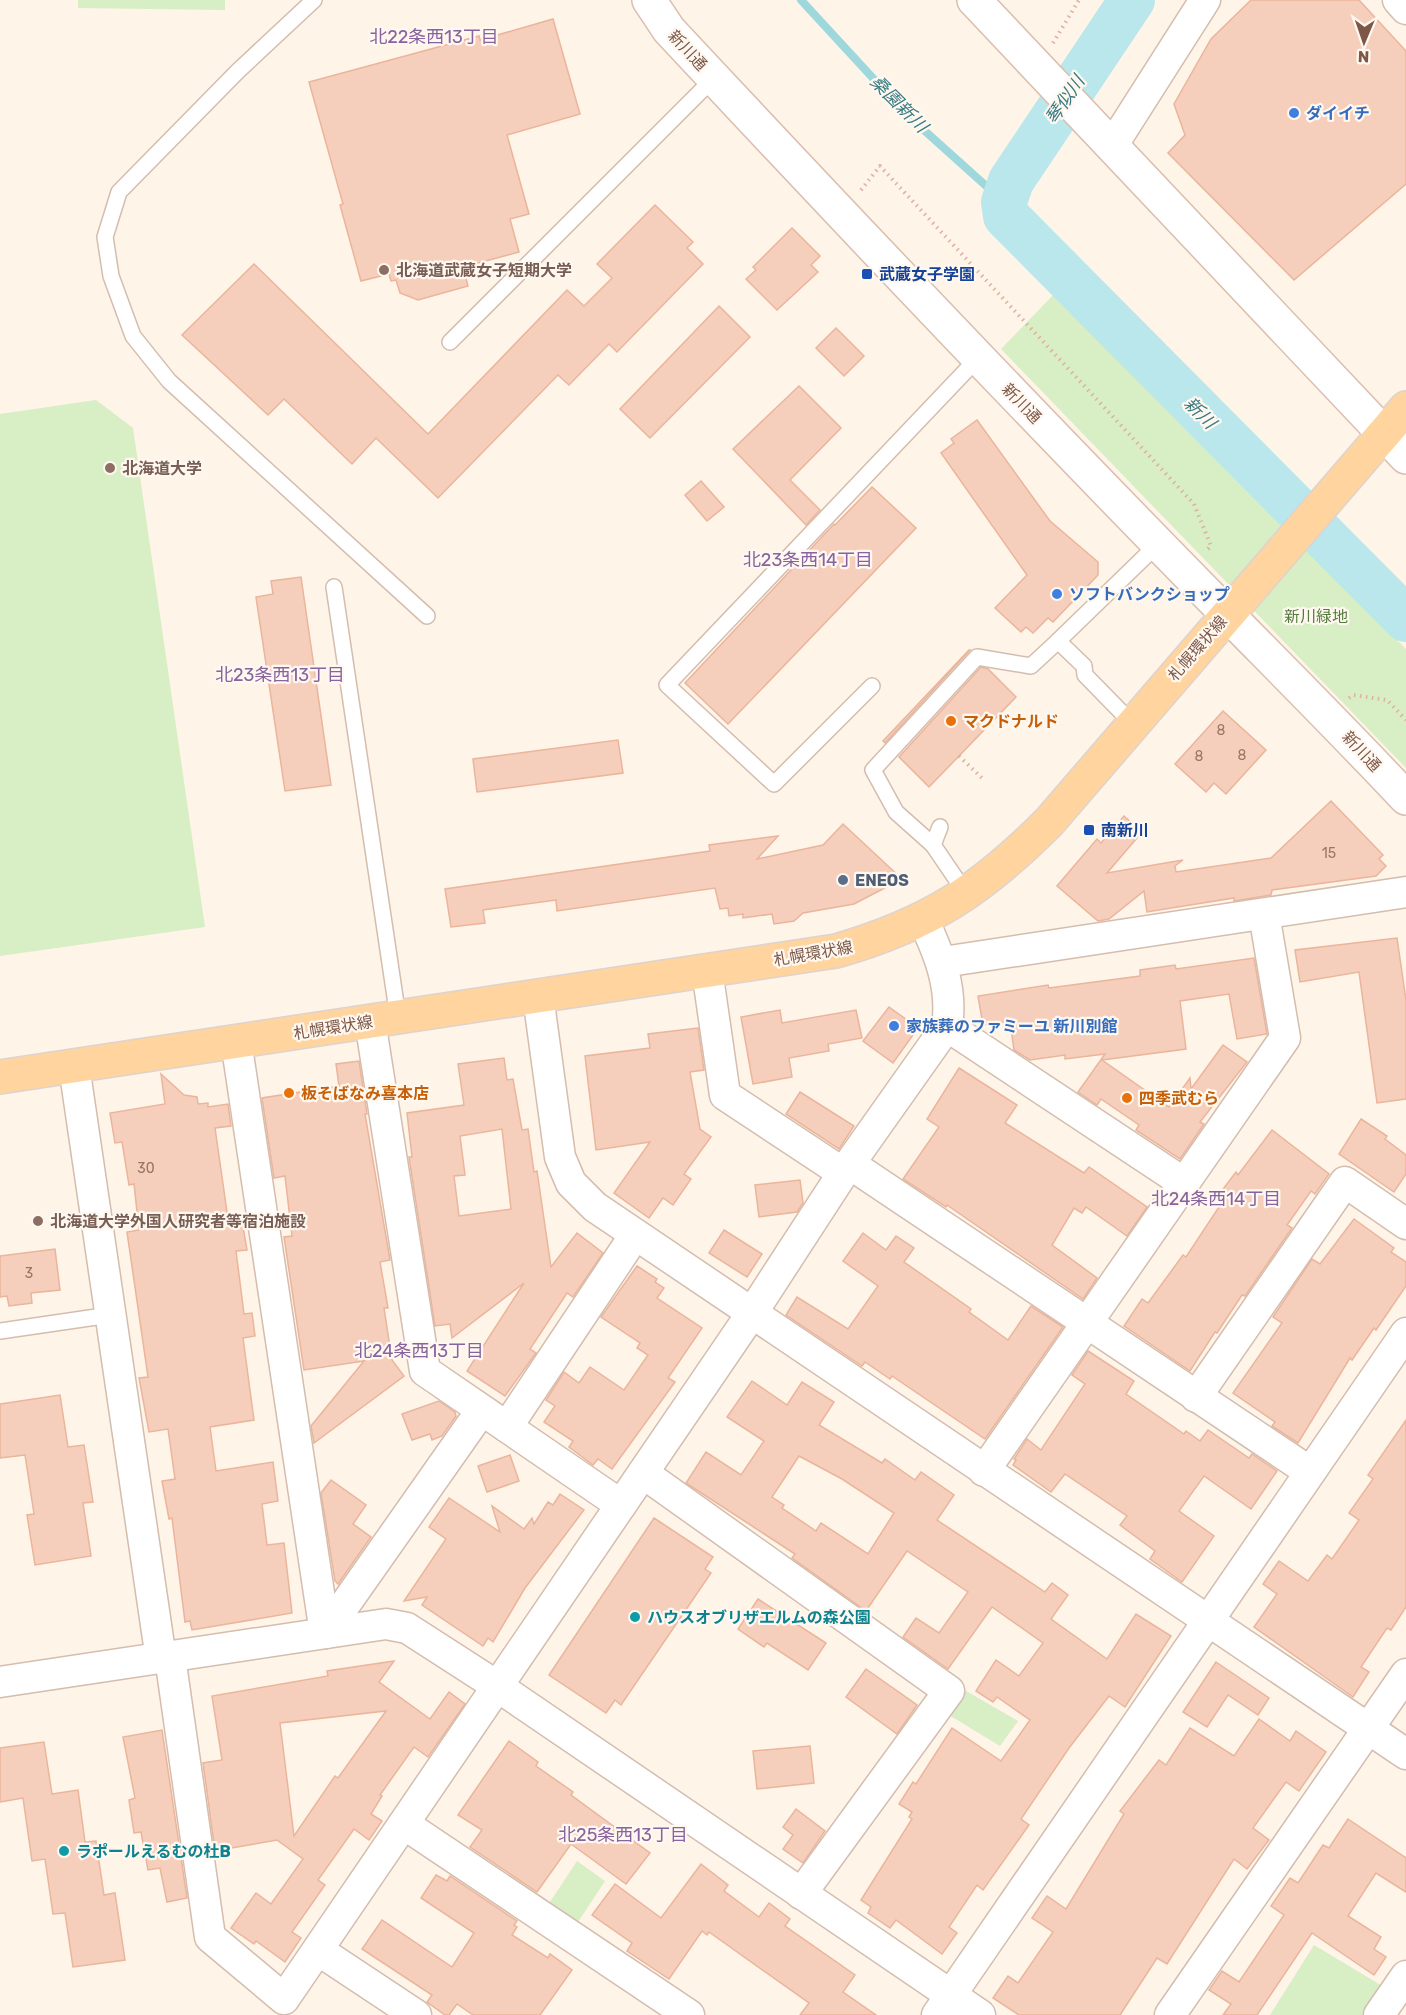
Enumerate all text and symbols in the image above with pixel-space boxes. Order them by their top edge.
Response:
north arrow [1334,12,1394,72]
district label: 北22条西13丁目 [369,26,499,48]
street label: 新川通 [664,26,711,74]
text: N [1357,47,1370,66]
water label: 琴似川 [1041,70,1090,129]
water label: 桑園新川 [866,71,934,139]
place label: ダイイチ [1306,104,1370,123]
marker: ダイイチ [1287,106,1301,120]
place label: 北海道武蔵女子短期大学 [396,261,572,280]
marker: 北海道武蔵女子短期大学 [377,263,391,277]
place label: 武蔵女子学園 [879,265,975,284]
marker: 武蔵女子学園 [860,267,874,281]
street label: 新川通 [998,379,1045,427]
water label: 新川 [1179,392,1222,435]
place label: 北海道大学 [122,459,202,478]
marker: 北海道大学 [103,461,117,475]
district label: 北23条西14丁目 [743,549,873,571]
place label: ソフトバンクショップ [1069,585,1230,604]
marker: ソフトバンクショップ [1050,587,1064,601]
park label: 新川緑地 [1284,607,1348,626]
street label: 札幌環状線 [1164,612,1231,685]
district label: 北23条西13丁目 [215,664,345,686]
place label: マクドナルド [963,712,1059,731]
marker: マクドナルド [944,714,958,728]
house number: 8 [1217,722,1226,739]
street label: 新川通 [1338,727,1385,775]
house number: 8 [1238,747,1247,764]
house number: 8 [1195,748,1204,765]
place label: 南新川 [1101,821,1149,840]
marker: 南新川 [1082,823,1096,837]
house number: 15 [1322,845,1336,862]
place label: ENEOS [855,871,909,890]
marker: ENEOS [836,873,850,887]
street label: 札幌環状線 [772,937,854,970]
street label: 札幌環状線 [292,1012,374,1043]
place label: 家族葬のファミーユ 新川別館 [906,1017,1117,1036]
marker: 家族葬のファミーユ 新川別館 [887,1019,901,1033]
place label: 板そばなみ喜本店 [301,1084,429,1103]
marker: 板そばなみ喜本店 [282,1086,296,1100]
place label: 四季武むら [1139,1089,1219,1108]
marker: 四季武むら [1120,1091,1134,1105]
house number: 30 [137,1160,155,1177]
district label: 北24条西14丁目 [1151,1188,1281,1210]
place label: 北海道大学外国人研究者等宿泊施設 [50,1212,306,1231]
marker: 北海道大学外国人研究者等宿泊施設 [31,1214,45,1228]
house number: 3 [25,1265,33,1282]
district label: 北24条西13丁目 [354,1340,484,1362]
place label: ハウスオブリザエルムの森公園 [647,1608,871,1627]
marker: ハウスオブリザエルムの森公園 [628,1610,642,1624]
district label: 北25条西13丁目 [558,1824,688,1846]
place label: ラポールえるむの杜B [76,1842,231,1861]
marker: ラポールえるむの杜B [57,1844,71,1858]

